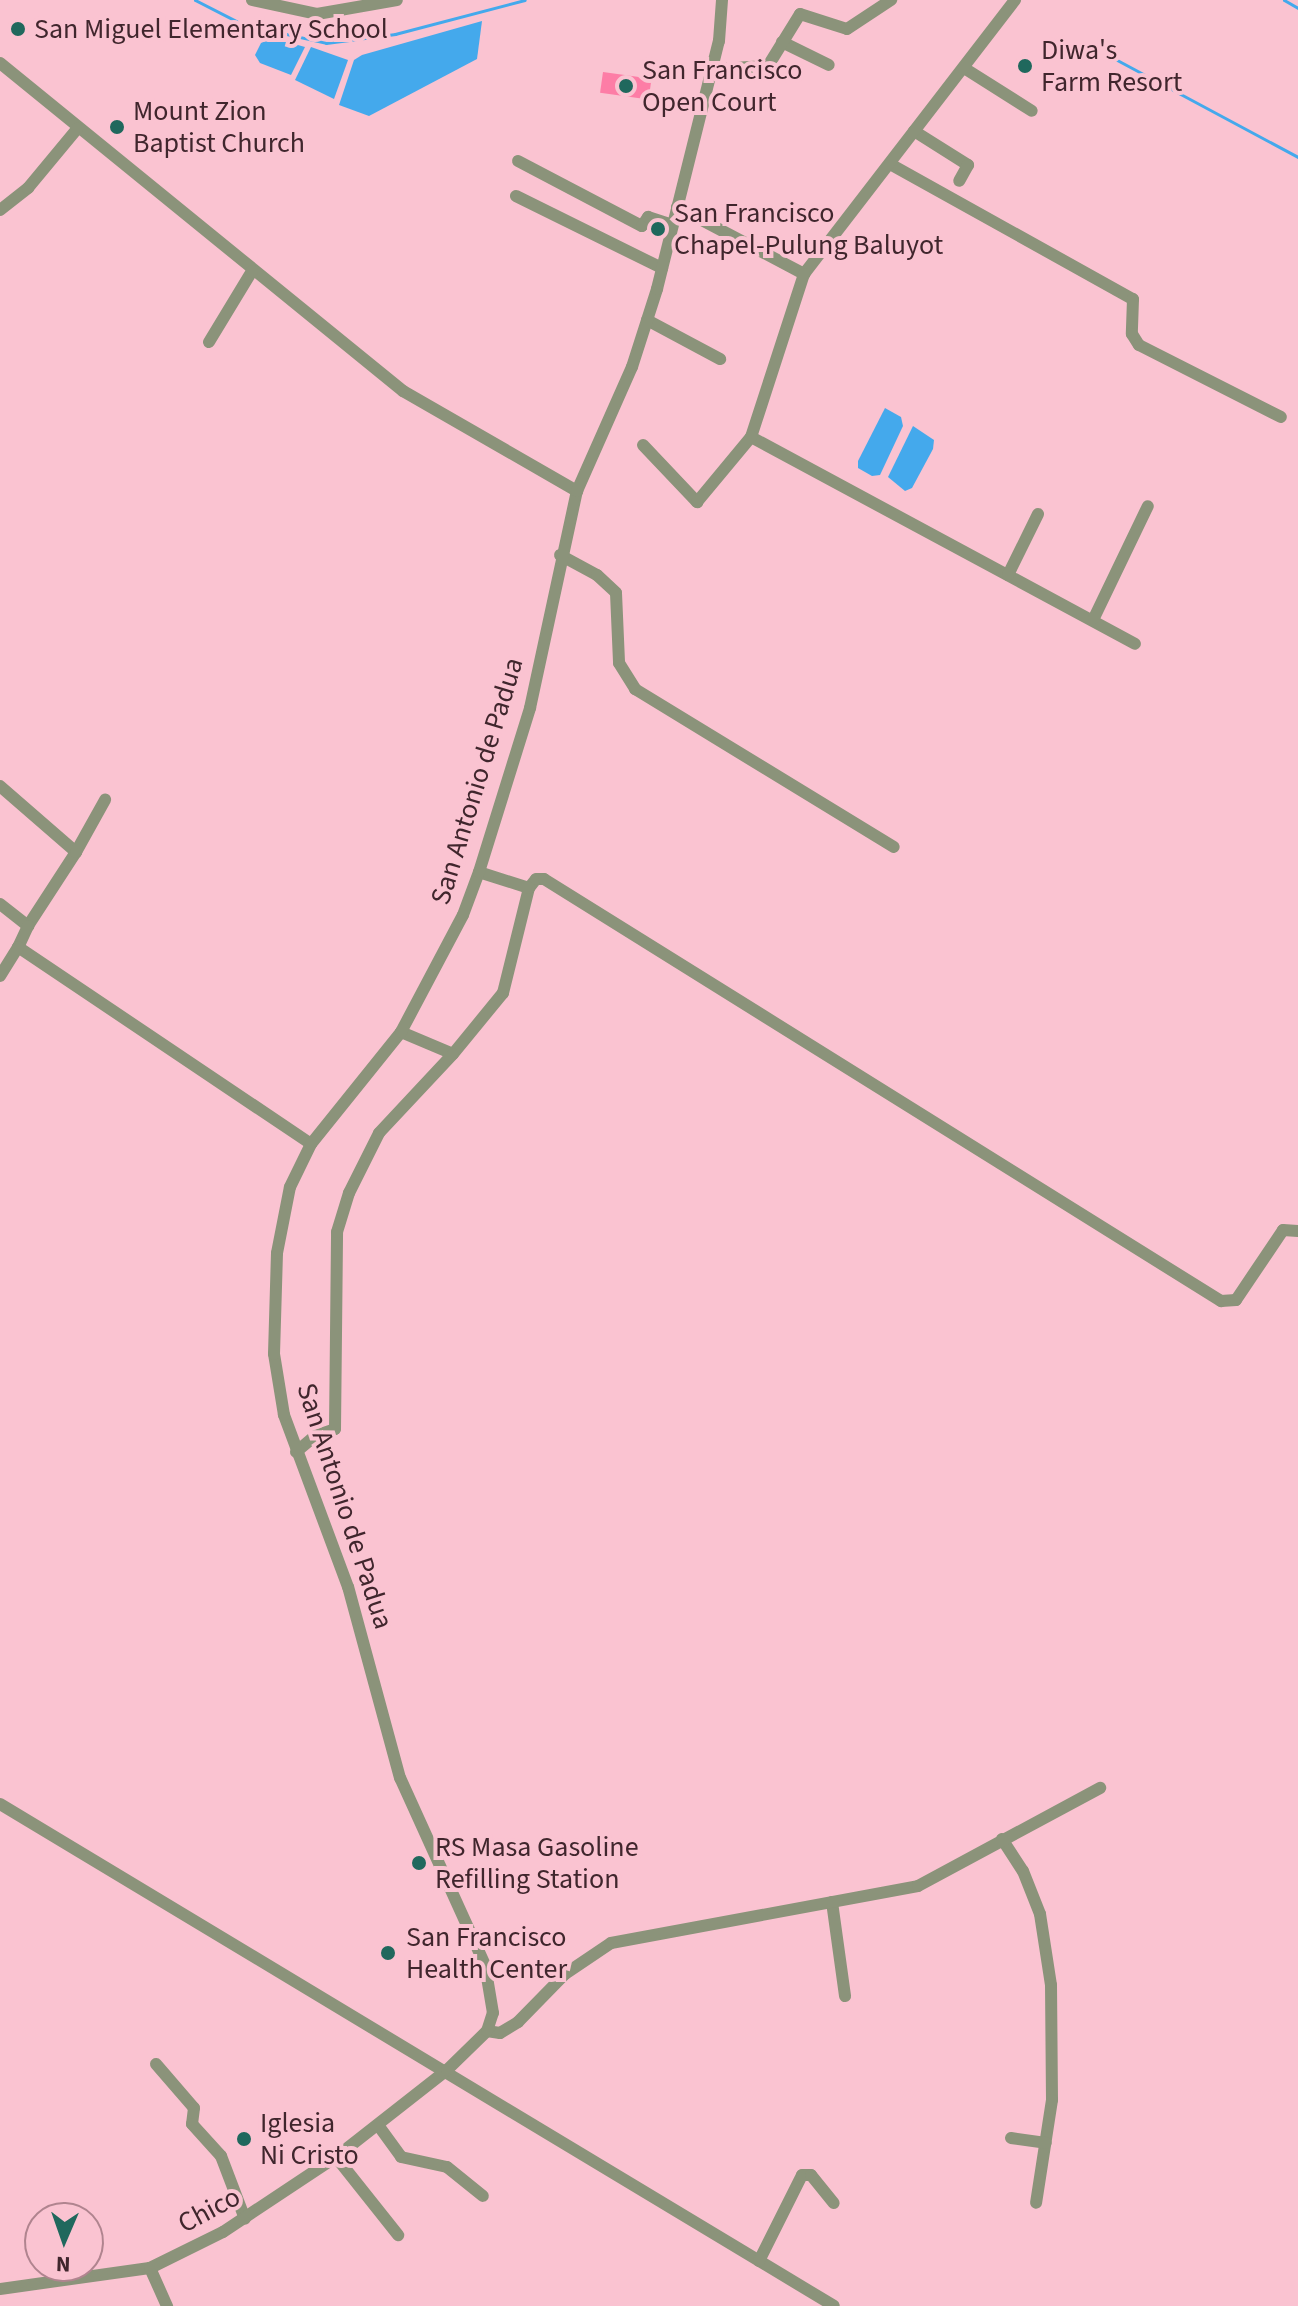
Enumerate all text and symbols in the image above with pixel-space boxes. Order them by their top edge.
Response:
place label: San Miguel Elementary School [34,12,388,46]
marker: San Miguel Elementary School [9,20,27,38]
place label: Diwa's Farm Resort [1041,33,1182,99]
place label: San Francisco Open Court [642,53,802,119]
marker: Diwa's Farm Resort [1016,57,1034,75]
marker: San Francisco Open Court [617,77,635,95]
place label: Mount Zion Baptist Church [133,94,305,160]
marker: Mount Zion Baptist Church [108,118,126,136]
place label: San Francisco Chapel-Pulung Baluyot [674,196,943,262]
marker: San Francisco Chapel-Pulung Baluyot [649,220,667,238]
street label: San Antonio de Padua [423,653,531,909]
street label: San Antonio de Padua [289,1379,401,1633]
place label: RS Masa Gasoline Refilling Station [435,1830,639,1896]
marker: RS Masa Gasoline Refilling Station [410,1854,428,1872]
place label: San Francisco Health Center [406,1920,567,1986]
marker: San Francisco Health Center [377,1942,399,1964]
place label: Iglesia Ni Cristo [260,2106,359,2172]
marker: Iglesia Ni Cristo [235,2130,253,2148]
street label: Chico [172,2180,246,2240]
north arrow [24,2202,104,2282]
text: N [55,2248,71,2280]

